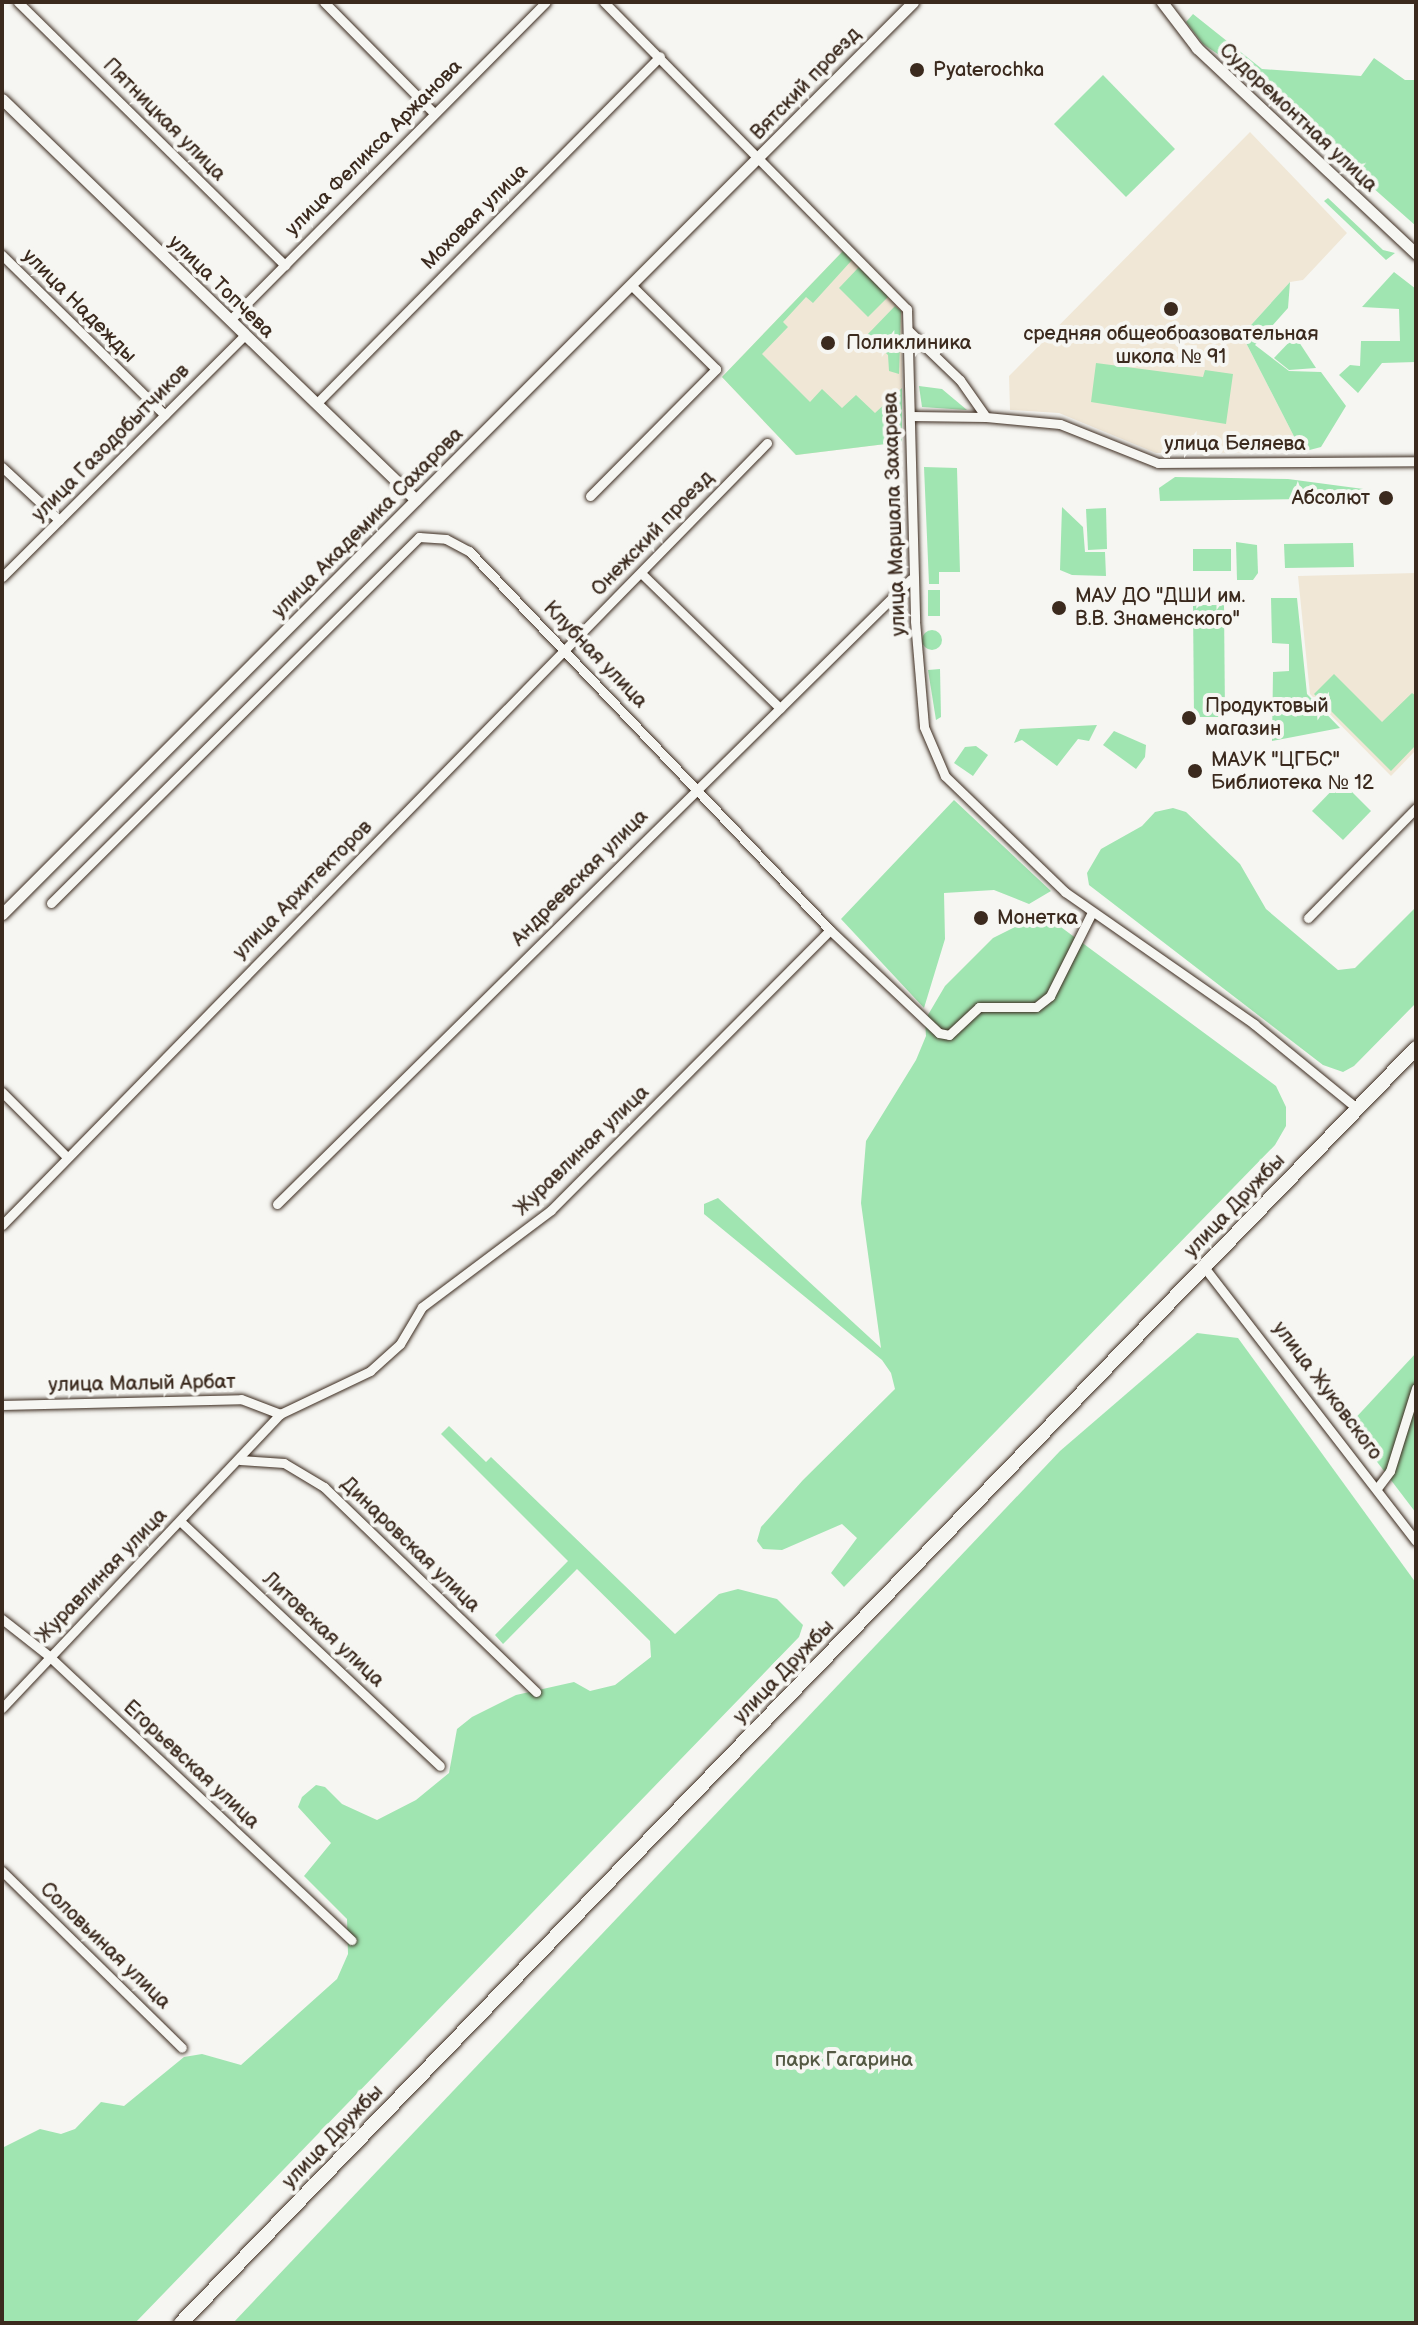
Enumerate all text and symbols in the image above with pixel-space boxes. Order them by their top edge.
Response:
street label: Вятский проезд [746,23,866,145]
street label: Судоремонтная улица [1214,39,1382,197]
street label: Пятницкая улица [98,54,230,186]
street label: улица Феликса Аржанова [281,55,467,241]
place label: Pyaterochka [933,58,1044,82]
marker: Pyaterochka [908,61,926,79]
street label: Моховая улица [417,159,533,275]
street label: улица Топчева [163,230,279,344]
street label: улица Надежды [17,244,141,368]
marker: средняя общеобразовательная школа № 91 [1162,300,1180,318]
place label: средняя общеобразовательная школа № 91 [1023,322,1319,369]
place label: Поликлиника [846,331,971,355]
marker: Поликлиника [817,332,839,354]
street label: улица Газодобытчиков [27,359,195,527]
street label: улица Маршала Захарова [879,391,911,637]
street label: улица Академика Сахарова [268,423,468,623]
street label: улица Беляева [1164,432,1306,456]
street label: Онежский проезд [587,466,719,602]
place label: Абсолют [1292,486,1370,510]
marker: Абсолют [1377,489,1395,507]
place label: МАУ ДО "ДШИ им. В.В. Знаменского" [1075,584,1245,631]
street label: Клубная улица [538,597,652,713]
marker: МАУ ДО "ДШИ им. В.В. Знаменского" [1050,599,1068,617]
place label: Продуктовый магазин [1205,694,1329,741]
marker: Продуктовый магазин [1180,709,1198,727]
place label: МАУК "ЦГБС" Библиотека № 12 [1211,748,1374,795]
marker: МАУК "ЦГБС" Библиотека № 12 [1186,762,1204,780]
street label: Андреевская улица [507,805,653,951]
street label: улица Архитекторов [229,816,377,964]
place label: Монетка [997,906,1078,930]
marker: Монетка [972,909,990,927]
street label: Журавлиная улица [510,1081,654,1221]
street label: улица Дружбы [1180,1149,1290,1263]
street label: улица Жуковского [1267,1317,1387,1465]
street label: улица Малый Арбат [48,1370,236,1398]
street label: Динаровская улица [335,1472,485,1618]
street label: Журавлиная улица [32,1504,172,1648]
street label: Литовская улица [257,1568,389,1692]
street label: улица Дружбы [729,1615,839,1729]
street label: Егорьевская улица [118,1696,264,1834]
street label: Соловьиная улица [35,1878,175,2014]
park label: парк Гагарина [775,2048,913,2072]
street label: улица Дружбы [278,2080,388,2194]

